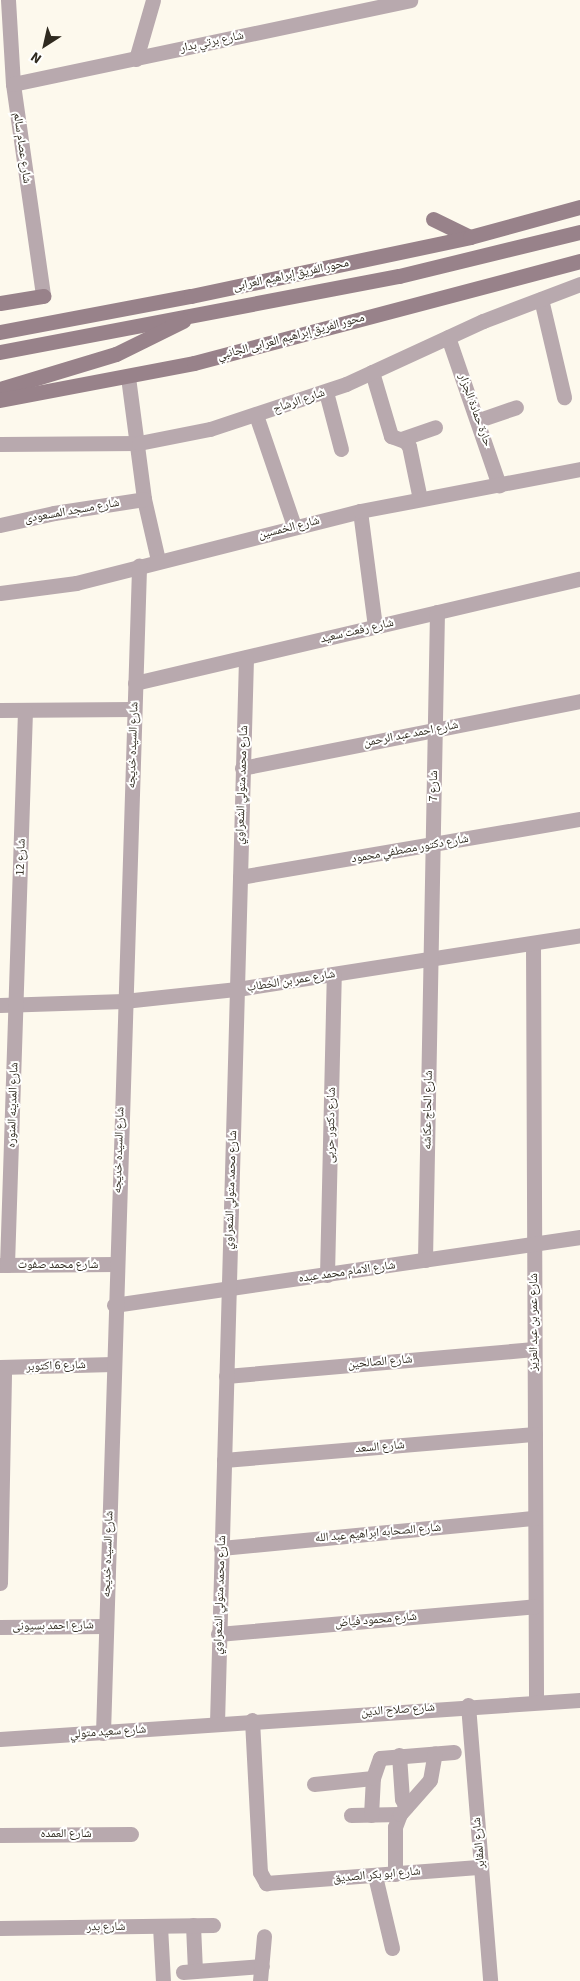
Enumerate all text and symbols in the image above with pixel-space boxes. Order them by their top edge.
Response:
north arrow [20,20,70,70]
street label: شارع برتي بدار [179,28,245,56]
text: N [27,46,46,68]
street label: شارع عصام سالم [10,111,34,185]
street label: محور الفريق إبراهيم العرابى [232,256,350,294]
street label: محور الفريق إبراهيم العرابى الجانبي [216,310,366,364]
street label: حارة حمادة الجزار [455,372,495,448]
street label: شارع الرشاح [271,385,327,417]
street label: شارع مسجد المسعودى [23,496,121,526]
street label: شارع الخمسين [257,513,321,543]
street label: شارع رفعت سعيد [319,616,395,646]
street label: شارع السيده خديجه [124,701,142,789]
street label: شارع احمد عبد الرحمن [362,718,460,750]
street label: شارع محمد متولي الشعراوي [233,725,251,845]
street label: شارع 7 [427,770,441,802]
street label: شارع دكتور مصطفي محمود [350,832,470,866]
street label: شارع 12 [13,838,29,876]
street label: شارع عمر بن الخطاب [246,967,336,995]
street label: شارع المدينه المنوره [4,1062,22,1148]
street label: شارع الحاج عكاشه [420,1070,436,1150]
street label: شارع دكتور حربى [323,1087,339,1163]
street label: شارع السيده خديجه [110,1106,128,1194]
street label: شارع محمد متولي الشعراوي [222,1130,240,1250]
street label: شارع محمد صفوت [18,1258,98,1272]
street label: شارع الامام محمد عبده [298,1258,396,1286]
street label: شارع عمر بن عبد العزيز [527,1273,541,1371]
street label: شارع الصالحين [347,1352,413,1372]
street label: شارع 6 اكتوبر [26,1358,86,1374]
street label: شارع السعد [355,1438,405,1456]
street label: شارع السيده خديجه [99,1510,117,1598]
street label: شارع الصحابه ابراهيم عبد الله [314,1520,442,1546]
street label: شارع محمد متولي الشعراوي [211,1535,229,1655]
street label: شارع محمود فياض [334,1609,418,1631]
street label: شارع احمد بسيونى [12,1618,94,1634]
street label: شارع صلاح الدين [360,1700,436,1720]
street label: شارع سعيد متولي [69,1722,147,1742]
street label: شارع المقابر [470,1817,488,1869]
street label: شارع العمده [40,1827,92,1841]
street label: شارع ابو بكر الصديق [333,1864,421,1886]
street label: شارع بدر [86,1919,126,1935]

